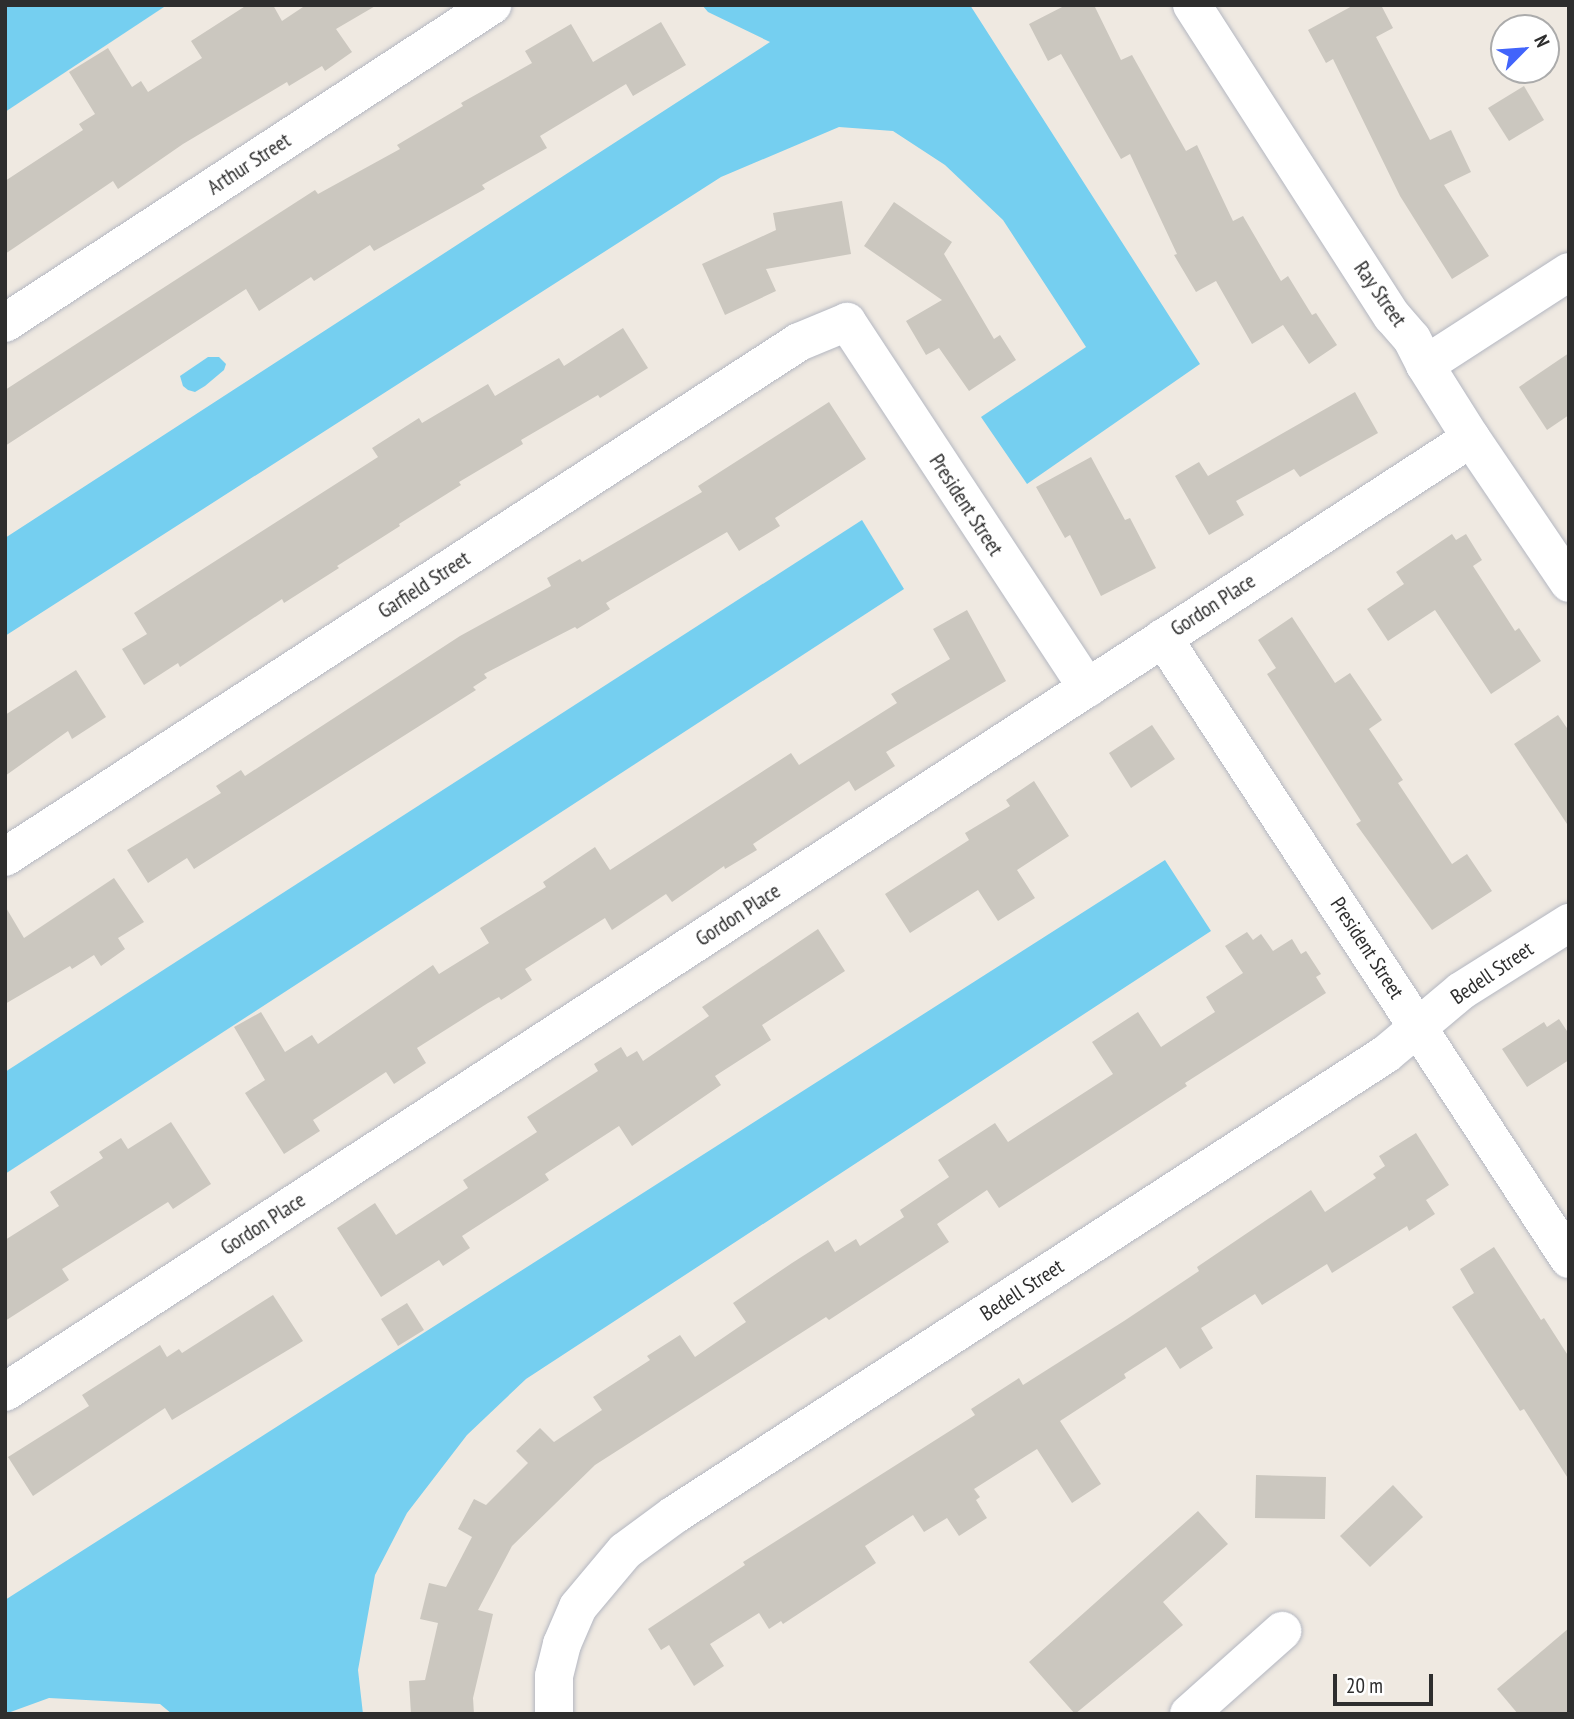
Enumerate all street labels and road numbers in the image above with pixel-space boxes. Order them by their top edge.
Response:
street label: Arthur Street [203,128,295,200]
street label: Ray Street [1348,256,1412,332]
street label: President Street [924,450,1008,560]
street label: Garfield Street [373,546,475,624]
street label: Gordon Place [1166,568,1260,642]
street label: Gordon Place [691,878,785,952]
street label: President Street [1325,893,1409,1003]
street label: Bedell Street [1446,936,1538,1010]
street label: Gordon Place [216,1187,310,1261]
street label: Bedell Street [976,1254,1068,1326]

